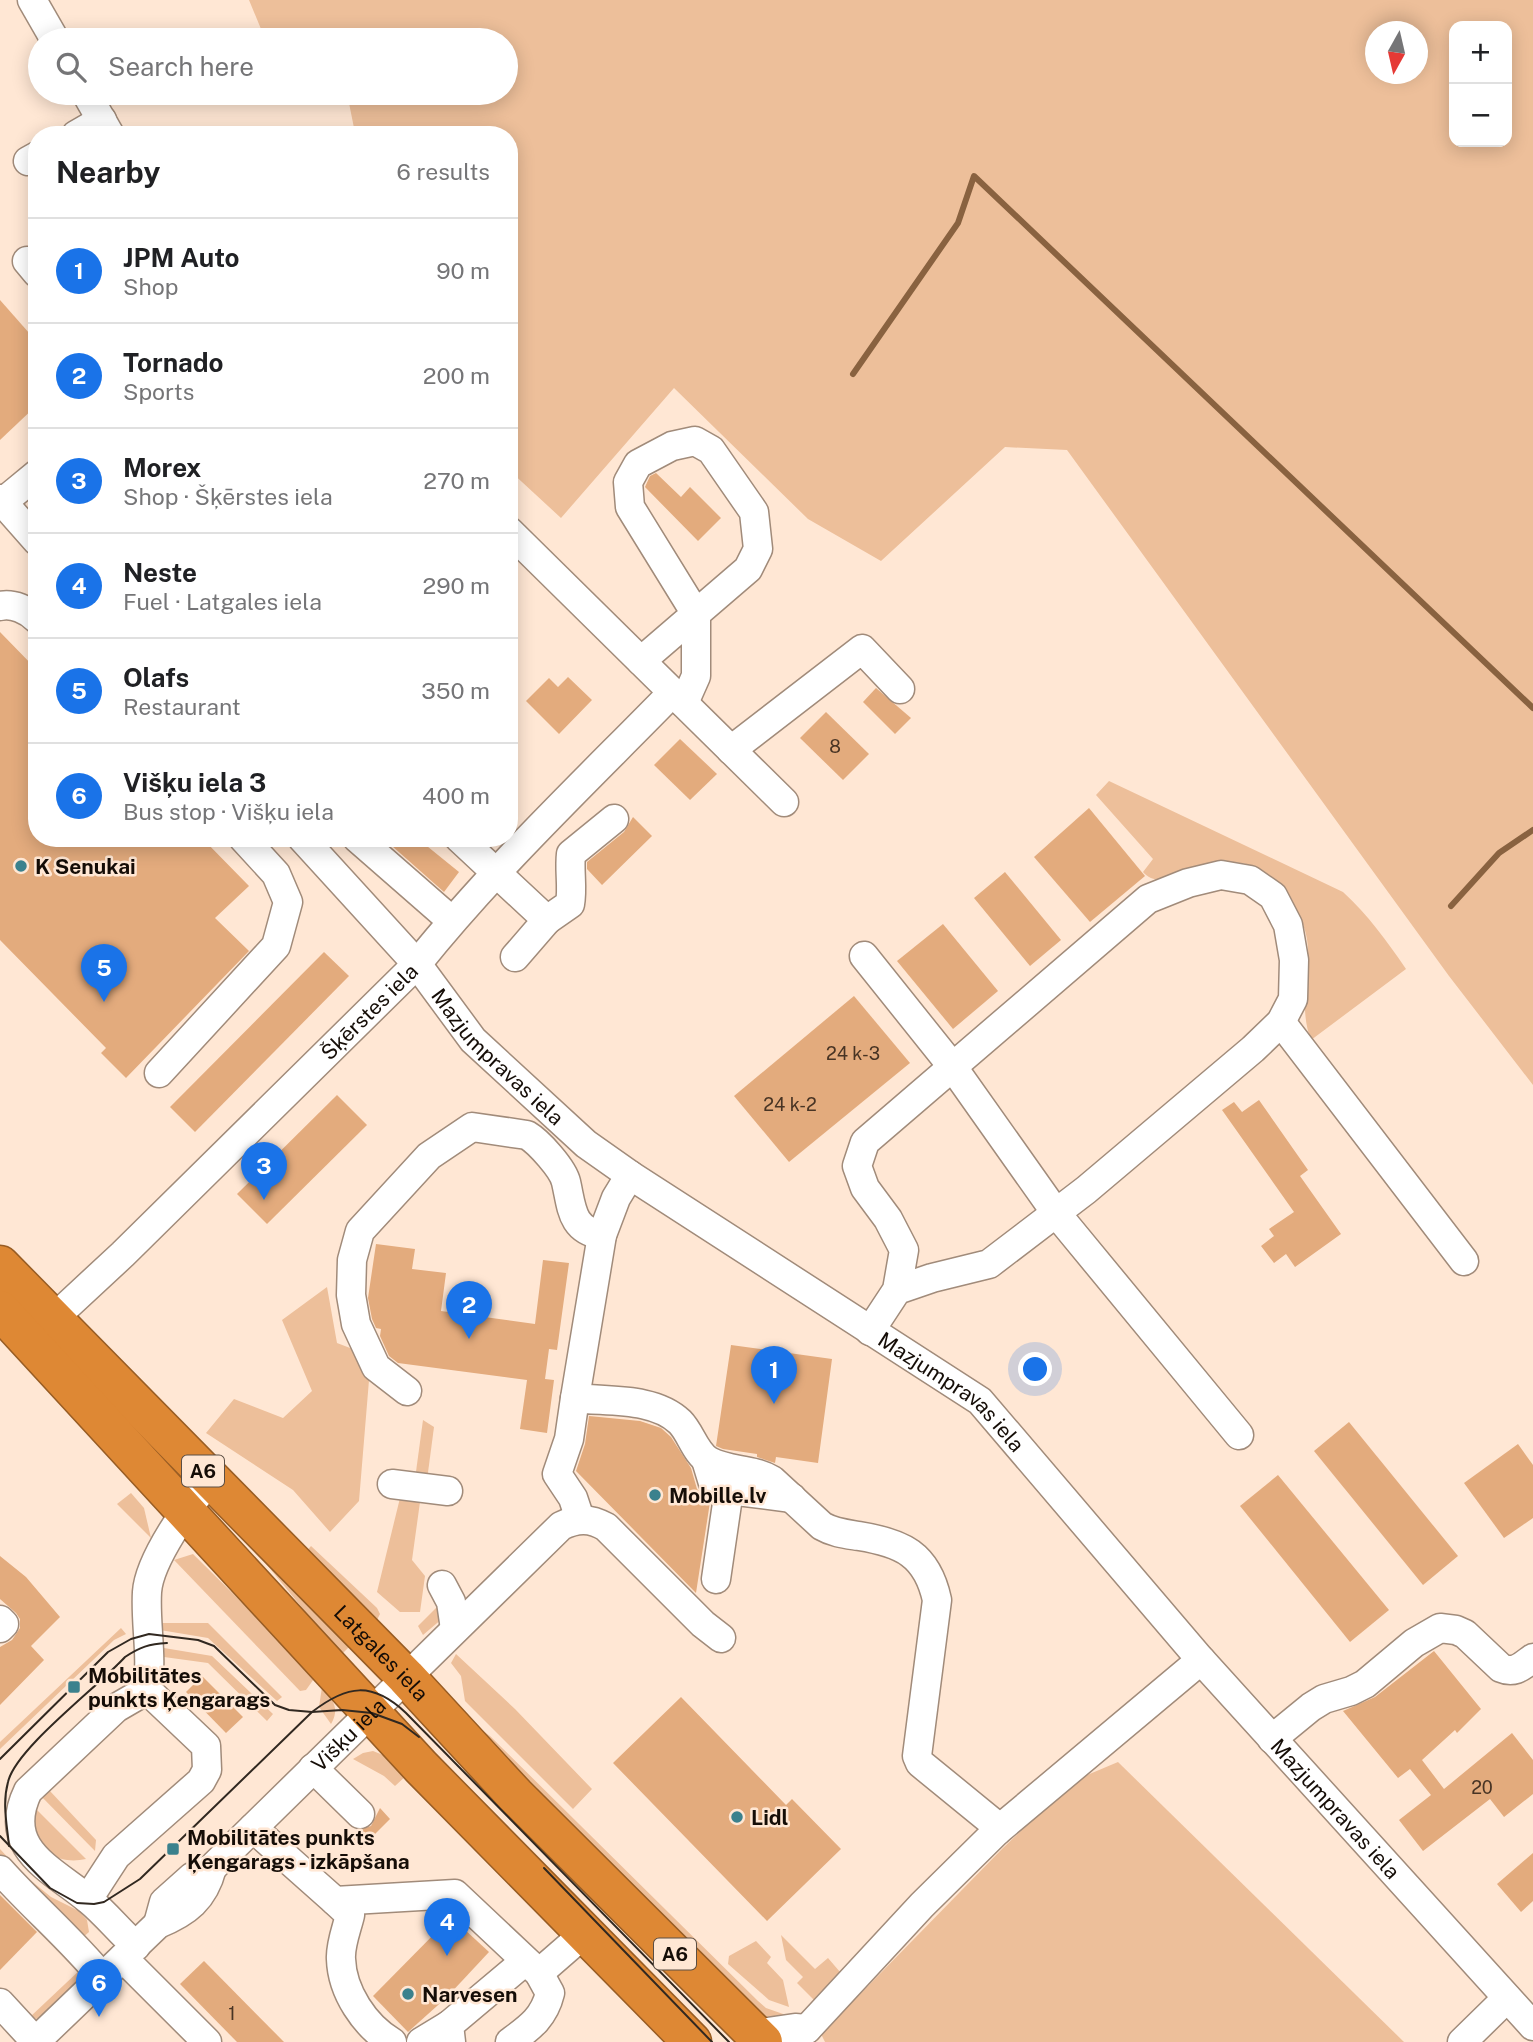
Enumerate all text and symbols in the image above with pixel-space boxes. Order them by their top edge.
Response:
north arrow [1365,21,1428,84]
map controls [1449,21,1512,147]
button: + [1449,21,1512,84]
search box [28,28,518,105]
icon: search [52,48,90,86]
text: Search here [108,51,254,82]
button: − [1449,84,1512,147]
text: Nearby [56,154,160,190]
text: 6 results [397,158,490,185]
text: JPM Auto [123,242,240,273]
text: 1 [74,257,84,284]
text: 90 m [436,257,490,284]
text: Shop [123,273,178,300]
text: Tornado [123,347,224,378]
text: 2 [72,362,86,389]
text: 200 m [423,362,490,389]
text: Sports [123,378,194,405]
text: Morex [123,452,201,483]
text: 3 [71,467,87,494]
text: 270 m [423,467,490,494]
text: Shop · Šķērstes iela [123,483,333,510]
text: Neste [123,557,197,588]
text: 4 [71,572,87,599]
text: 290 m [423,572,490,599]
text: Fuel · Latgales iela [123,588,322,615]
text: Olafs [123,662,189,693]
text: 5 [71,677,87,704]
text: 350 m [421,677,490,704]
text: Restaurant [123,693,241,720]
house number: 8 [829,736,841,757]
text: Višķu iela 3 [123,767,266,798]
text: 6 [71,782,87,809]
text: 400 m [422,782,490,809]
text: Bus stop · Višķu iela [123,798,334,825]
place label: K Senukai [35,854,136,879]
marker: K Senukai [13,858,29,874]
pin: 5 [81,944,127,1002]
street label: Šķērstes iela [315,958,423,1065]
street label: Mazjumpravas iela [427,983,569,1130]
house number: 24 k-3 [826,1043,880,1064]
house number: 24 k-2 [763,1094,817,1115]
pin: 3 [241,1142,287,1200]
pin: 2 [446,1281,492,1339]
street label: Mazjumpravas iela [874,1326,1030,1456]
pin: 1 [751,1346,797,1404]
your location [1018,1352,1052,1386]
road number: A6 [182,1456,224,1486]
place label: Mobille.lv [669,1483,767,1508]
marker: Mobille.lv [647,1487,663,1503]
street label: Latgales iela [329,1599,434,1706]
place label: Mobilitātes punkts Ķengarags [88,1663,270,1712]
marker: Mobilitātes punkts Ķengarags [66,1679,82,1695]
street label: Višķu iela [306,1693,390,1776]
street label: Mazjumpravas iela [1266,1733,1406,1884]
house number: 20 [1471,1777,1493,1798]
place label: Lidl [751,1805,789,1830]
marker: Lidl [729,1809,745,1825]
place label: Mobilitātes punkts Ķengarags - izkāpšana [187,1825,410,1874]
marker: Mobilitātes punkts Ķengarags - izkāpšana [165,1841,181,1857]
pin: 4 [424,1898,470,1956]
road number: A6 [654,1938,696,1970]
pin: 6 [76,1959,122,2017]
place label: Narvesen [422,1982,518,2007]
marker: Narvesen [400,1986,416,2002]
house number: 1 [228,2003,236,2024]

